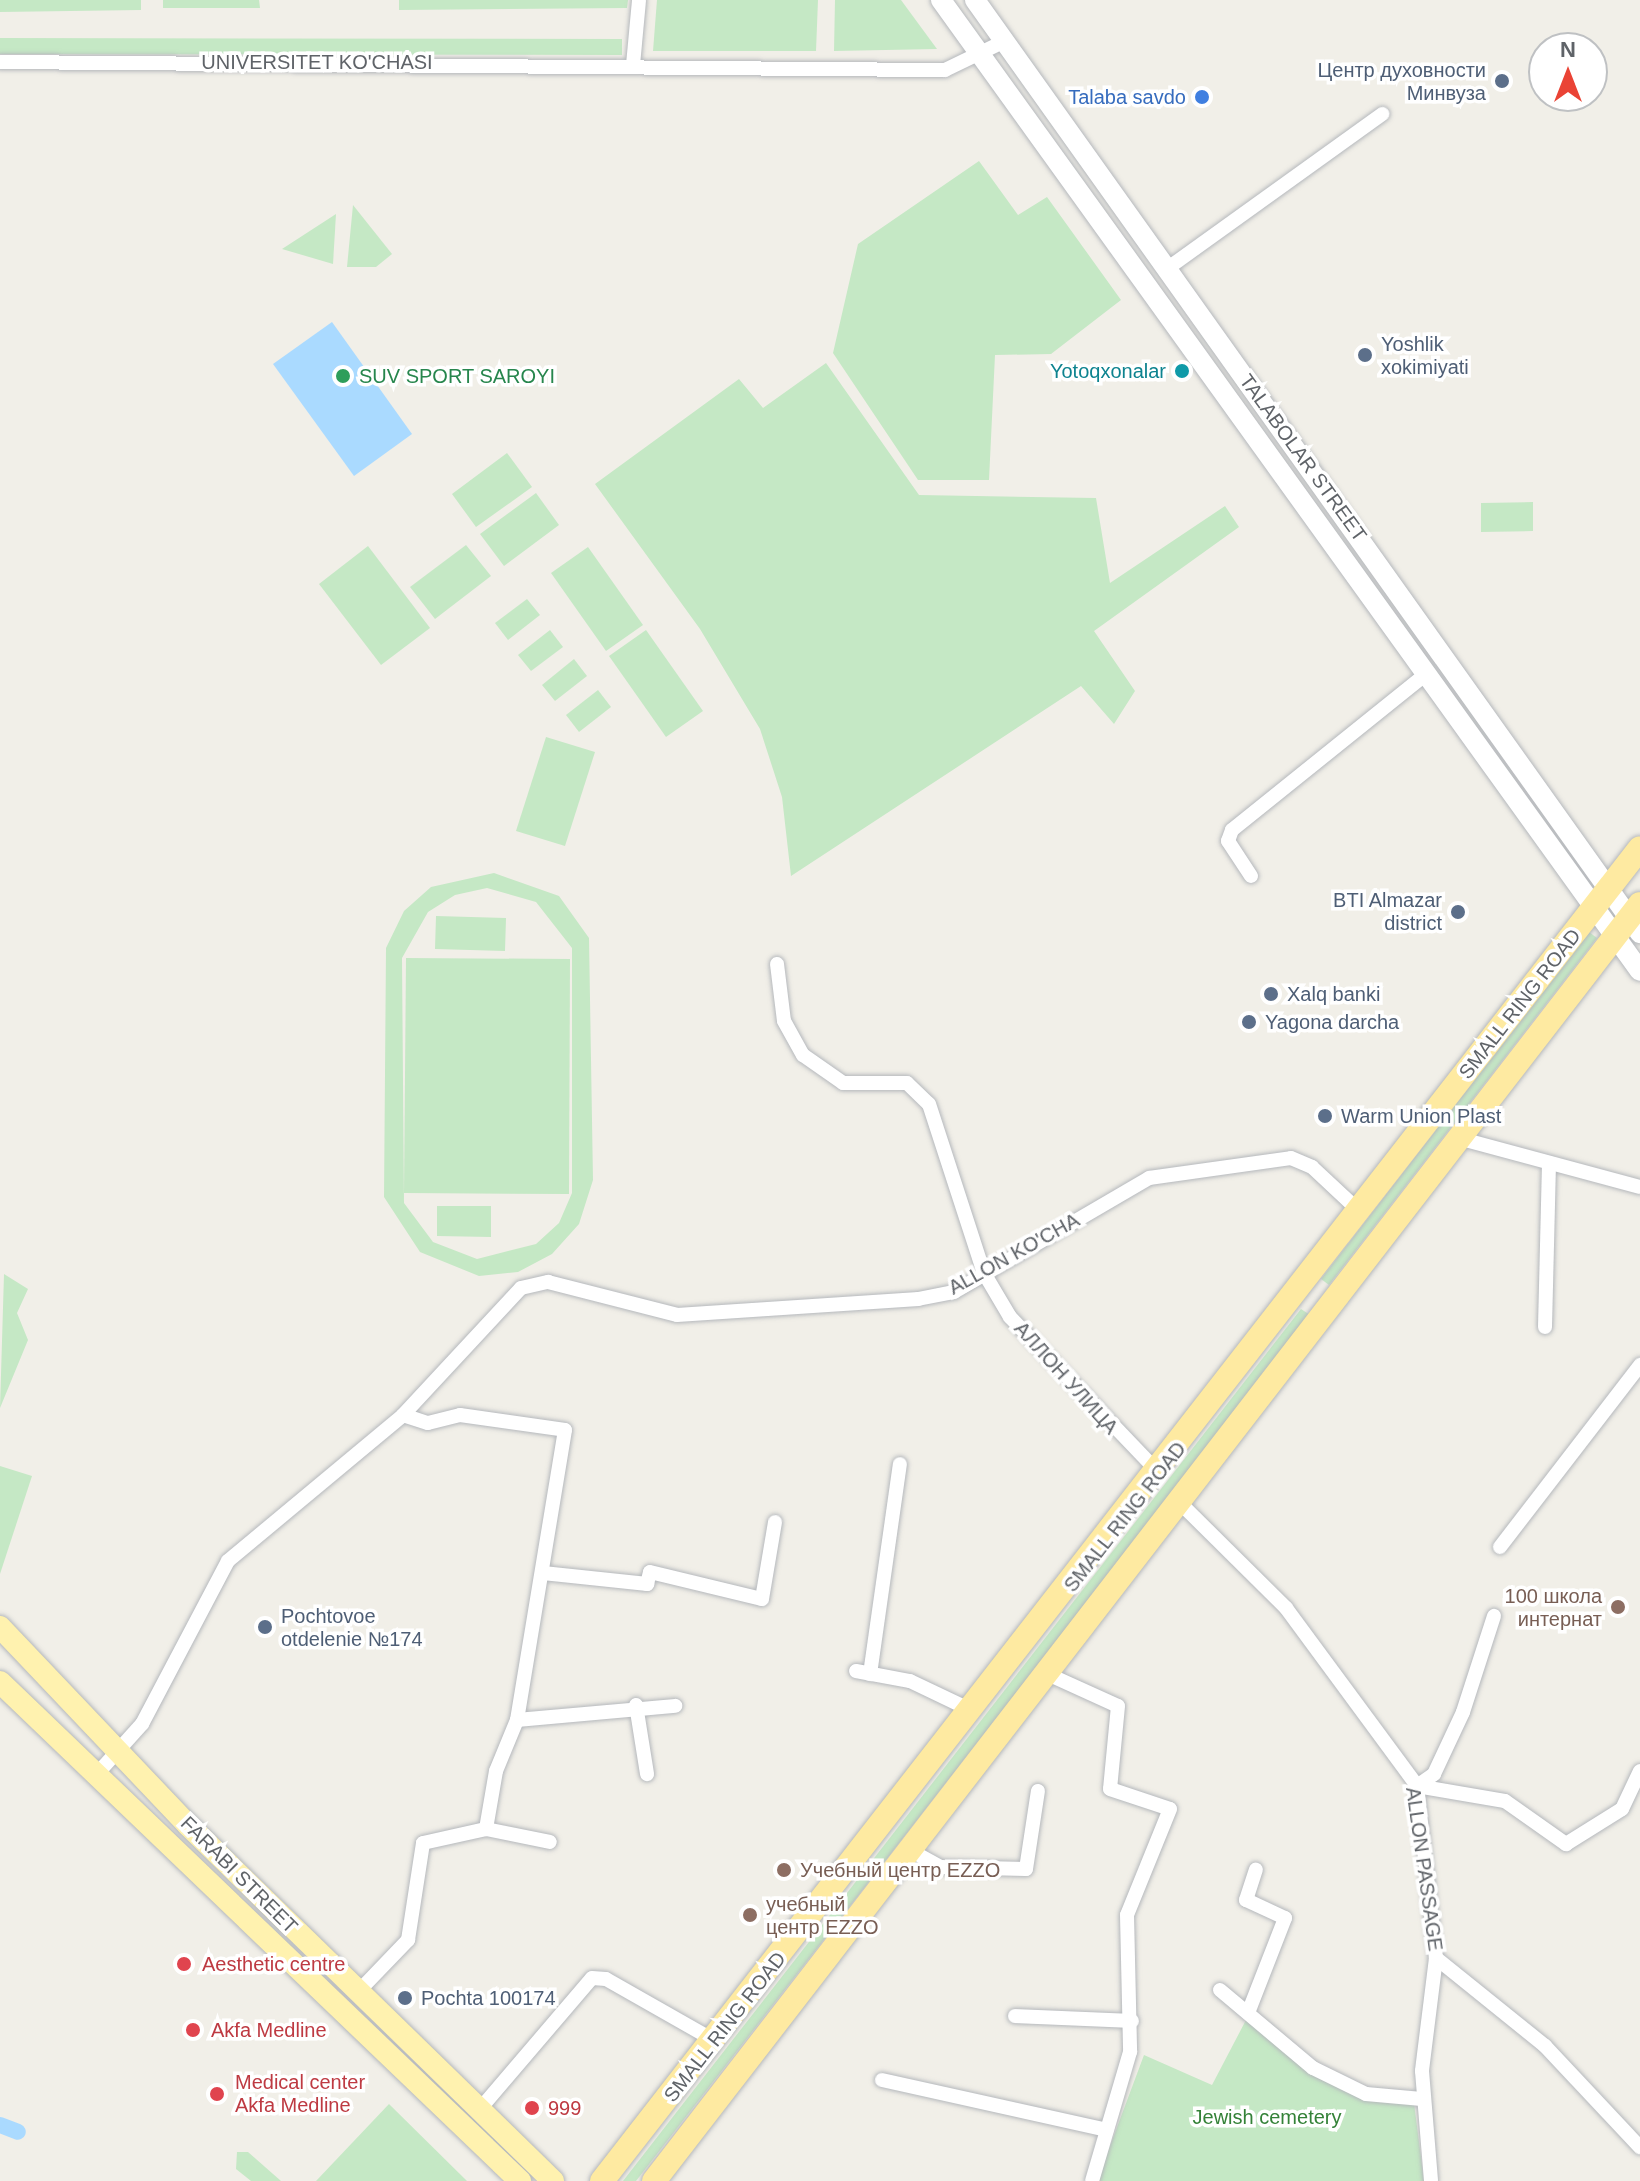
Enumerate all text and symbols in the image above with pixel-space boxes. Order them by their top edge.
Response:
north arrow [1528,32,1608,112]
text: N [1560,37,1576,62]
street label: UNIVERSITET KO'CHASI [201,50,433,74]
place label: Центр духовности Минвуза [1318,58,1486,105]
marker: Центр духовности Минвуза [1493,72,1511,90]
place label: Talaba savdo [1068,85,1186,109]
marker: Talaba savdo [1193,88,1211,106]
place label: Yoshlik xokimiyati [1381,332,1469,379]
marker: Yoshlik xokimiyati [1356,346,1374,364]
place label: Yotoqxonalar [1050,359,1166,383]
marker: Yotoqxonalar [1173,362,1191,380]
place label: SUV SPORT SAROYI [359,364,555,388]
marker: SUV SPORT SAROYI [334,367,352,385]
street label: TALABOLAR STREET [1234,370,1372,546]
place label: BTI Almazar district [1332,888,1442,935]
marker: BTI Almazar district [1449,903,1467,921]
street label: SMALL RING ROAD [1454,924,1586,1084]
place label: Xalq banki [1287,982,1380,1006]
marker: Xalq banki [1262,985,1280,1003]
place label: Yagona darcha [1265,1010,1399,1034]
marker: Yagona darcha [1240,1013,1258,1031]
place label: Warm Union Plast [1341,1104,1501,1128]
marker: Warm Union Plast [1316,1107,1334,1125]
street label: ALLON KO'CHA [944,1208,1084,1300]
street label: АЛЛОН УЛИЦА [1009,1317,1123,1439]
street label: SMALL RING ROAD [1059,1437,1191,1597]
place label: 100 школа интернат [1505,1584,1602,1631]
marker: 100 школа интернат [1609,1598,1627,1616]
place label: Pochtovoe otdelenie №174 [281,1604,423,1651]
marker: Pochtovoe otdelenie №174 [256,1618,274,1636]
street label: ALLON PASSAGE [1401,1786,1447,1952]
street label: FARABI STREET [176,1812,302,1938]
place label: Учебный центр EZZO [800,1858,1000,1882]
marker: Учебный центр EZZO [775,1861,793,1879]
place label: учебный центр ЕZZO [766,1892,879,1939]
marker: учебный центр ЕZZO [741,1906,759,1924]
street label: SMALL RING ROAD [659,1947,791,2107]
place label: Aesthetic centre [202,1952,345,1976]
marker: Aesthetic centre [173,1953,195,1975]
place label: Pochta 100174 [421,1986,556,2010]
marker: Pochta 100174 [396,1989,414,2007]
place label: Akfa Medline [211,2018,327,2042]
marker: Akfa Medline [182,2019,204,2041]
place label: Medical center Akfa Medline [235,2070,365,2117]
marker: Medical center Akfa Medline [206,2083,228,2105]
place label: 999 [548,2096,581,2120]
marker: 999 [523,2099,541,2117]
park label: Jewish cemetery [1193,2105,1341,2129]

